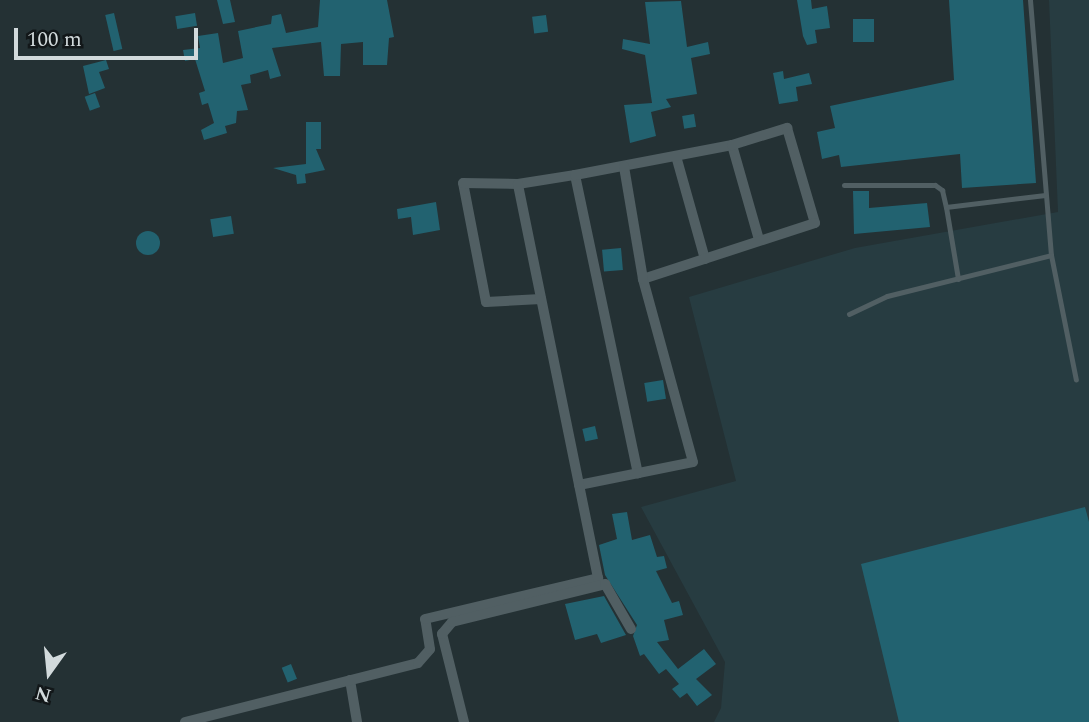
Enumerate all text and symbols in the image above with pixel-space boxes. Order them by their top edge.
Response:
scale bar [18,14,201,58]
text: 100 m [27,24,82,56]
north arrow [14,638,84,708]
text: N [32,678,55,710]

